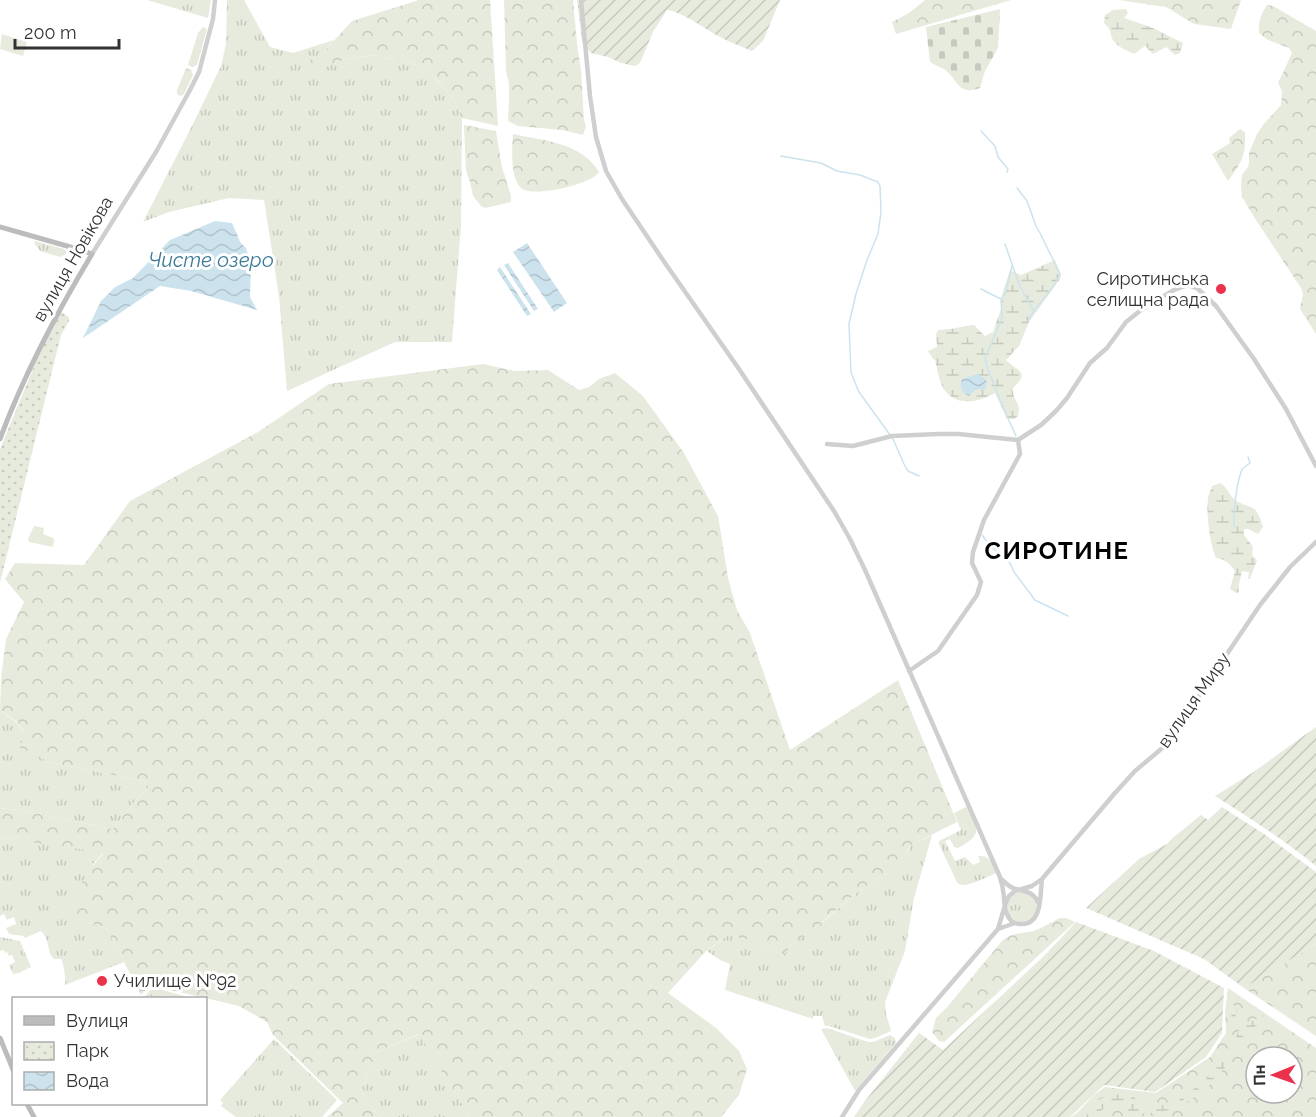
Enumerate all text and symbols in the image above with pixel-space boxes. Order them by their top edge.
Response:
scale bar [15,12,118,50]
text: 200 m [24,22,77,43]
street label: вулиця Новікова [28,192,117,325]
water label: Чисте озеро [148,248,274,272]
place label: Сиротинська селищна рада [1087,268,1209,310]
marker: Сиротинська селищна рада [1214,282,1228,296]
district label: СИРОТИНЕ [984,536,1130,565]
street label: вулиця Миру [1153,648,1234,751]
place label: Училище №92 [114,970,236,991]
marker: Училище №92 [95,974,109,988]
legend [12,997,207,1105]
text: Вулиця [66,1010,128,1031]
text: Парк [66,1040,109,1061]
north arrow [1244,1045,1304,1105]
text: Пн [1250,1064,1269,1086]
text: Вода [66,1070,109,1091]

